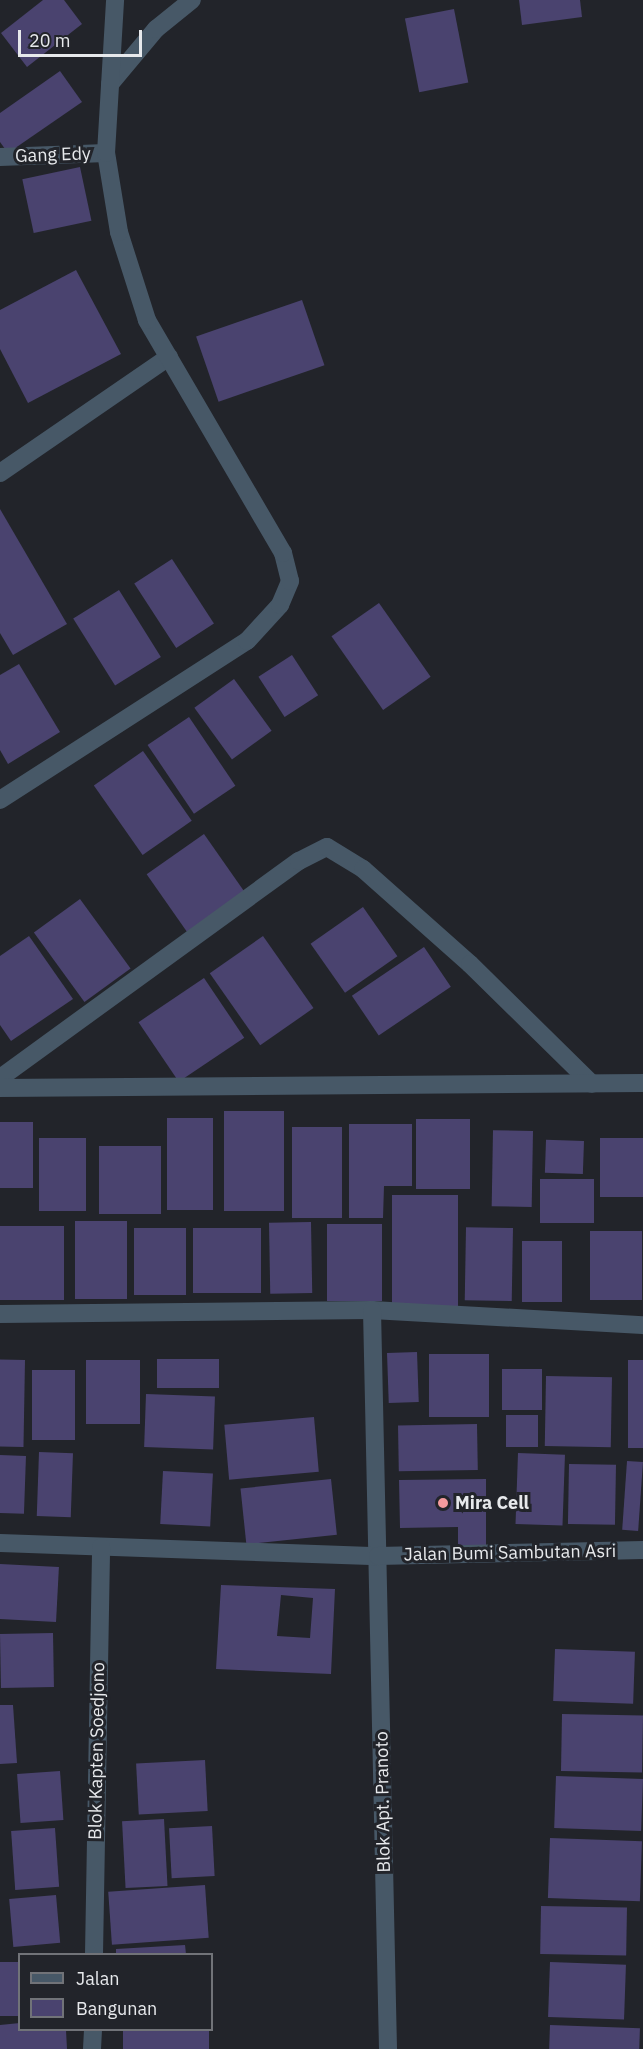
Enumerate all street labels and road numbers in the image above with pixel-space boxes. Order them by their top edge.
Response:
street label: Gang Edy [15,143,91,167]
street label: Jalan Bumi Sambutan Asri [404,1540,616,1566]
street label: Blok Kapten Soedjono [85,1662,109,1840]
street label: Blok Apt. Pranoto [371,1731,395,1873]

